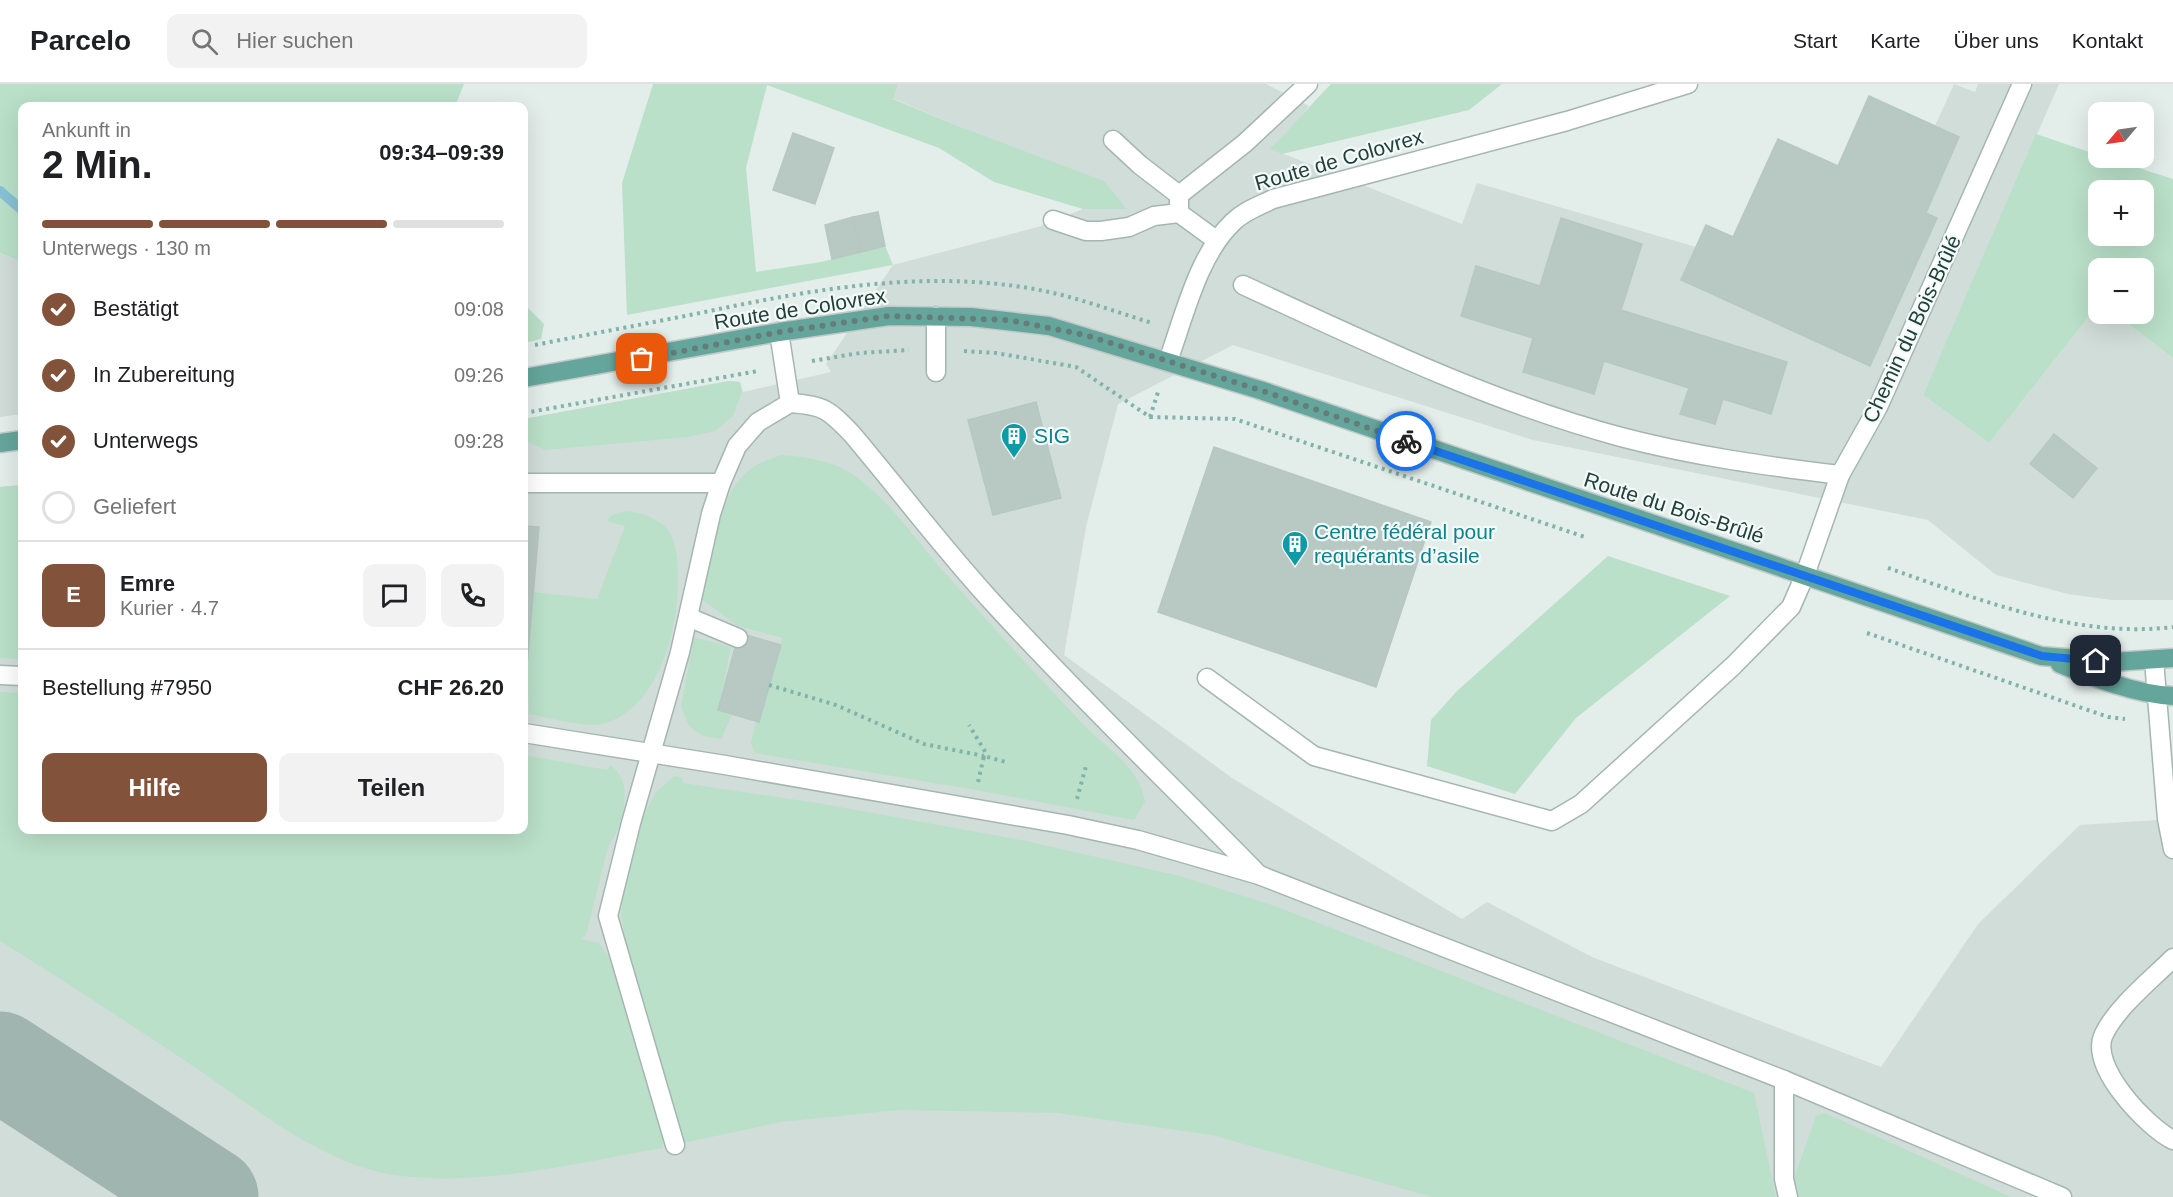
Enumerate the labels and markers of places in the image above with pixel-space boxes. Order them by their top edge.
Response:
pin [616,333,667,384]
building icon: SIG [999,421,1029,459]
place label: SIG [1034,424,1070,447]
place label: Centre fédéral pour requérants d’asile [1314,520,1495,567]
building icon: Centre fédéral pour requérants d’asile [1280,529,1310,567]
pin [2070,635,2121,686]

